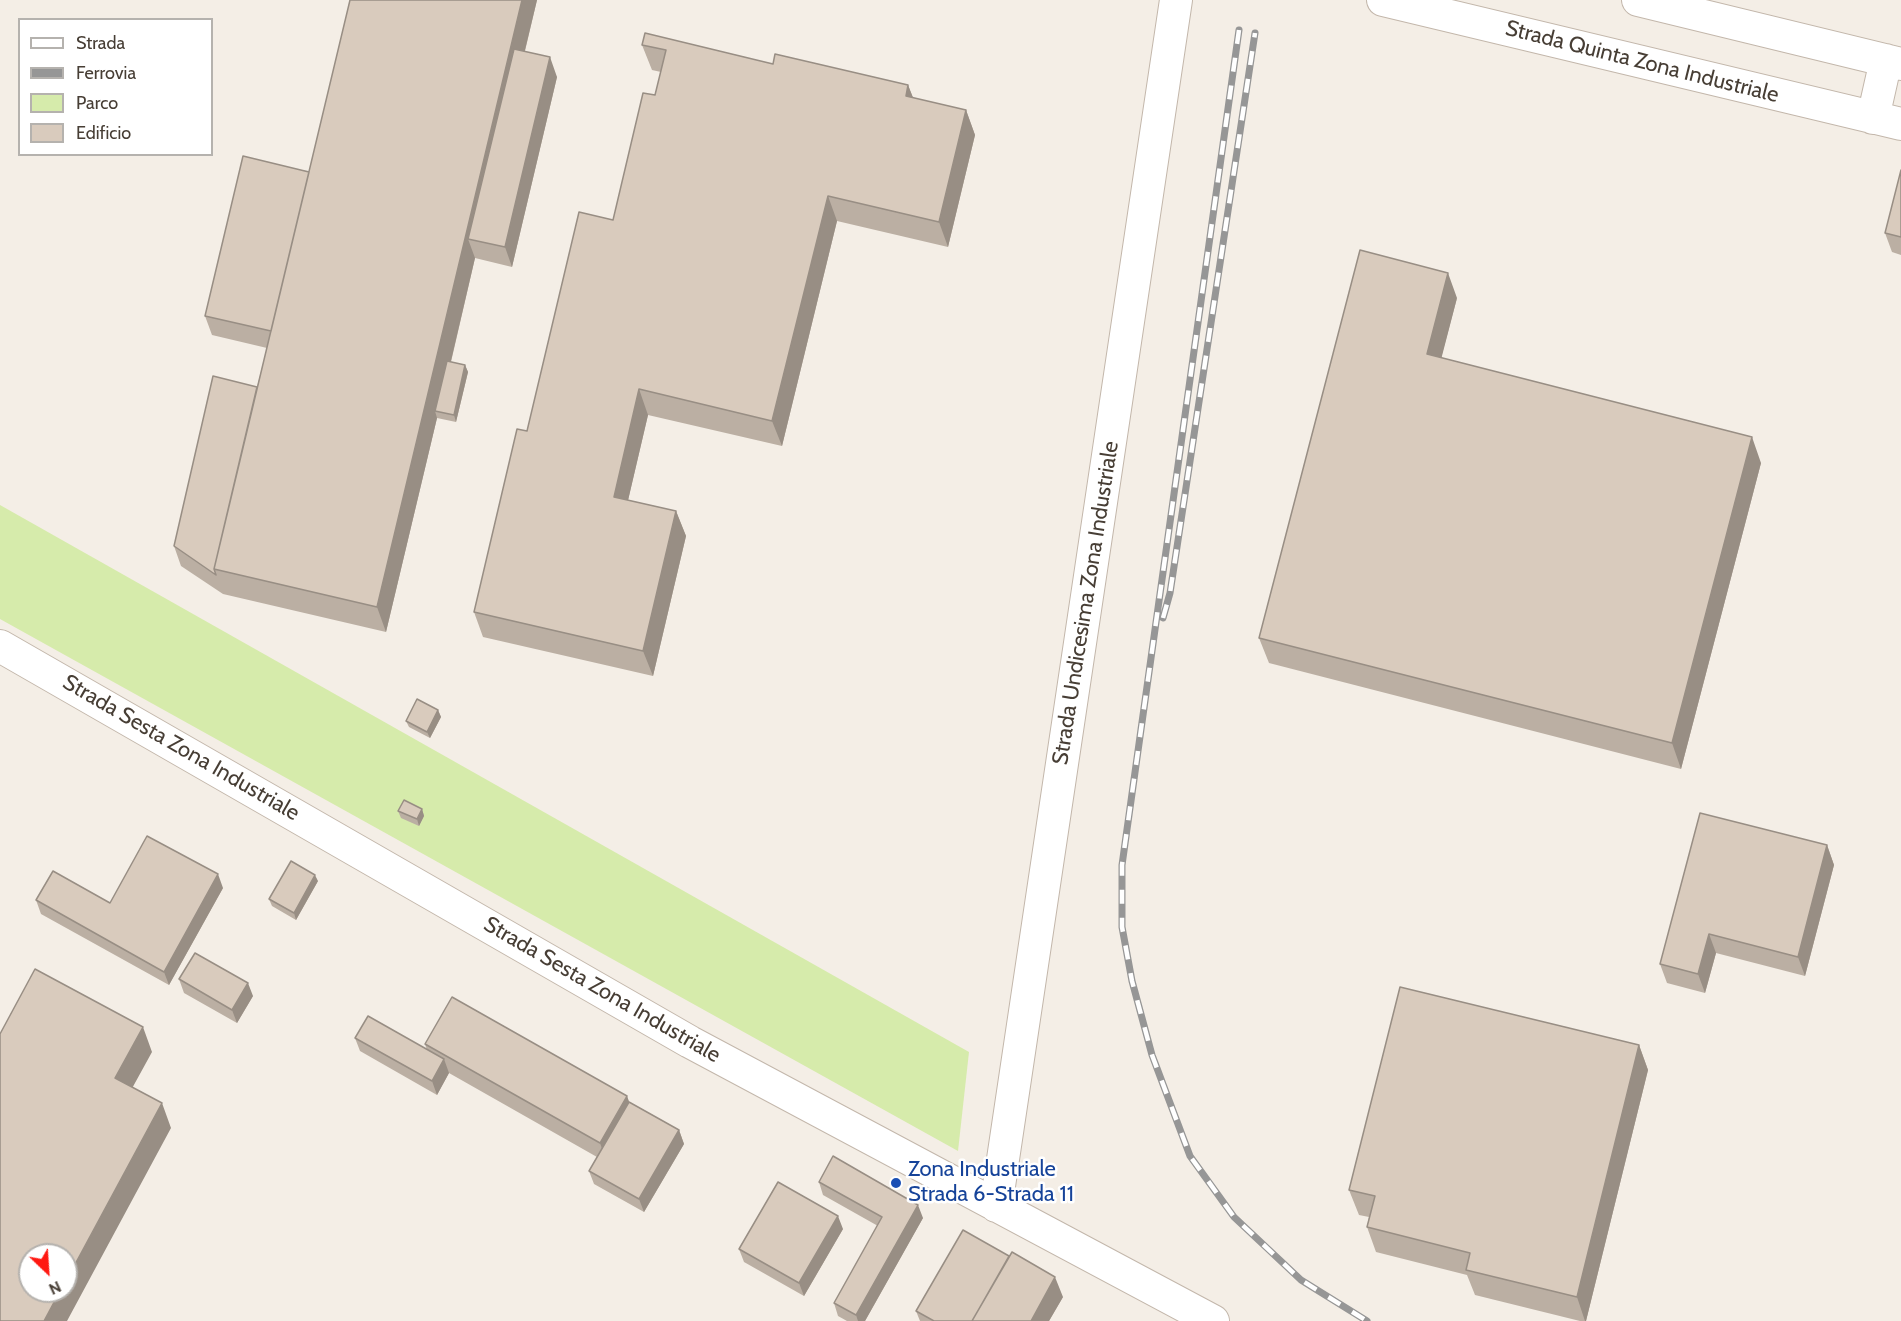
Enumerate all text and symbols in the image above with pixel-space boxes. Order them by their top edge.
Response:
street label: Strada Quinta Zona Industriale [1503,15,1781,109]
legend [18,18,213,156]
text: Strada [76,32,125,54]
text: Ferrovia [76,62,136,84]
text: Parco [76,92,118,114]
text: Edificio [76,122,131,144]
street label: Strada Undicesima Zona Industriale [1047,439,1125,767]
street label: Strada Sesta Zona Industriale [58,669,304,827]
street label: Strada Sesta Zona Industriale [479,911,725,1069]
place label: Zona Industriale Strada 6-Strada 11 [908,1157,1074,1208]
marker: Zona Industriale Strada 6-Strada 11 [889,1176,903,1190]
north arrow [18,1243,78,1303]
text: N [46,1277,64,1299]

